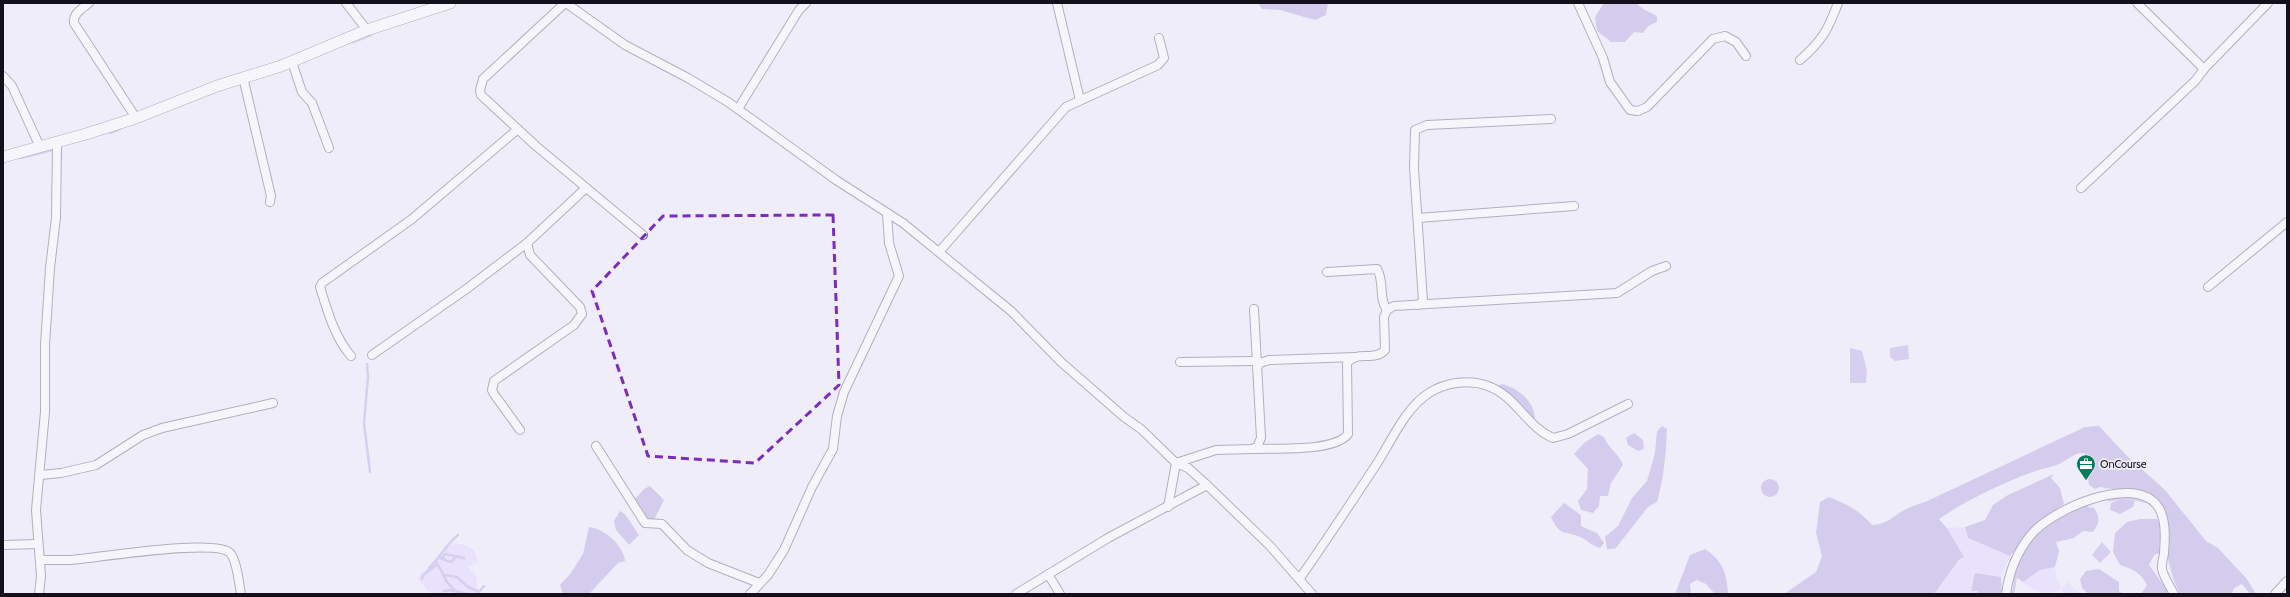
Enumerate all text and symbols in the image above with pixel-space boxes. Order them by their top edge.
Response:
office icon: OnCourse [2075,453,2097,481]
place label: OnCourse [2100,457,2147,471]

